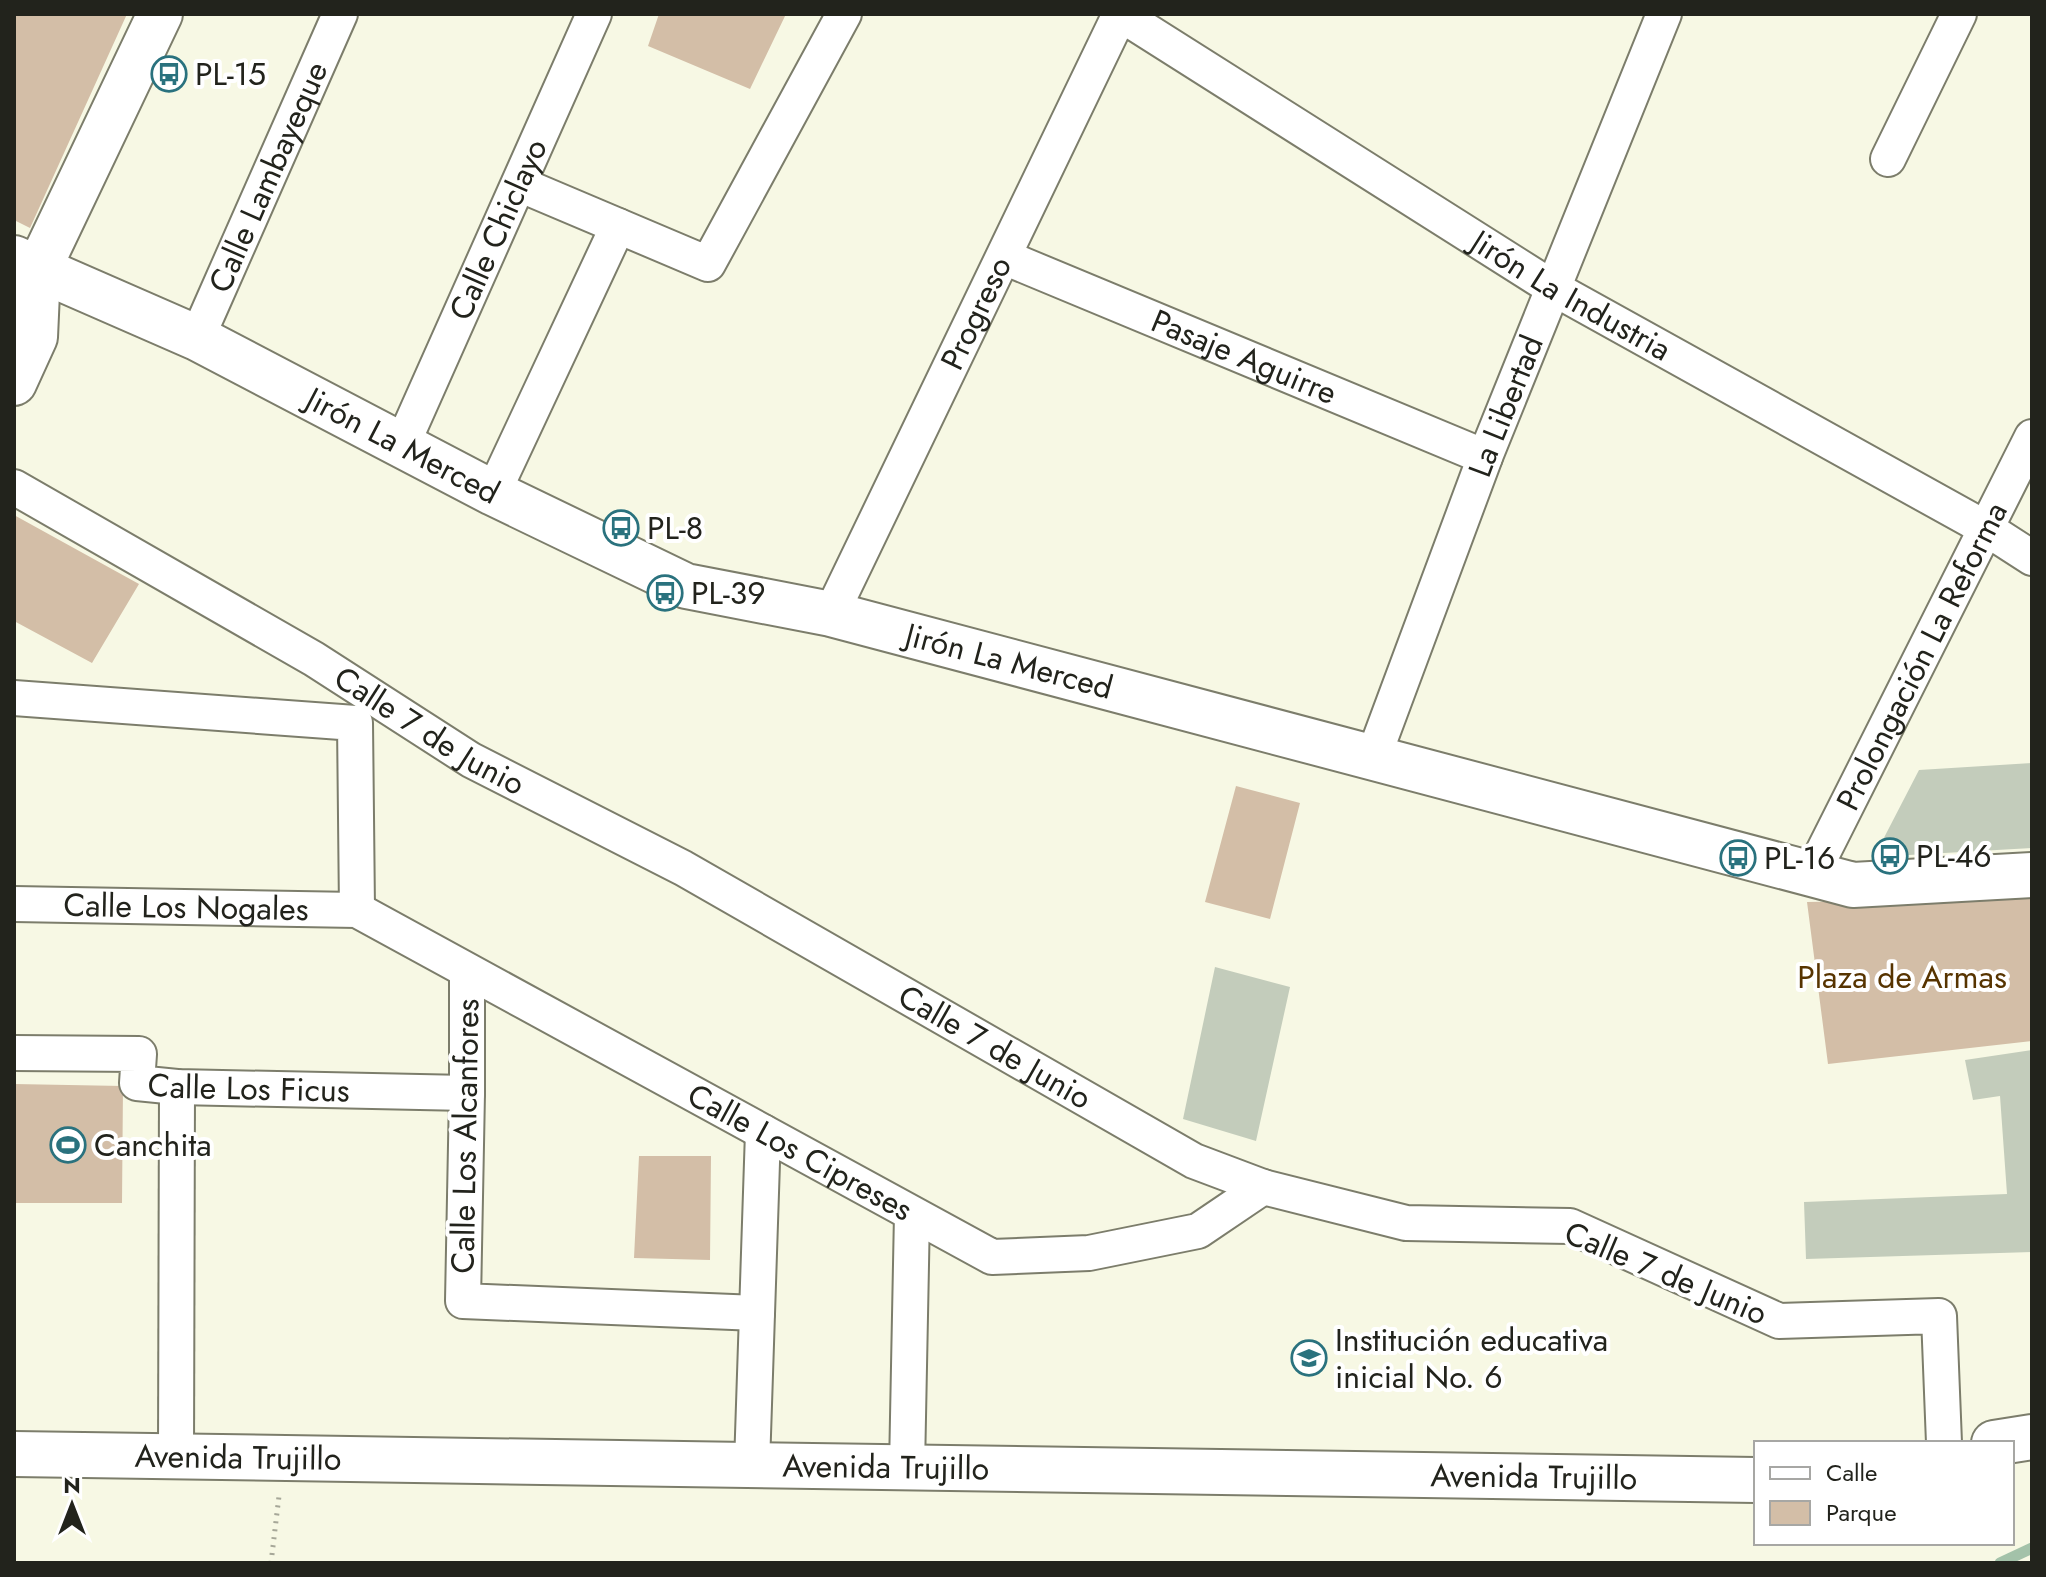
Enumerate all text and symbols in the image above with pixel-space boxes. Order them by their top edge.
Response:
place label: PL-15 [195,51,266,97]
street label: Calle Lambayeque [197,54,339,300]
bus stop icon: PL-15 [150,55,188,93]
street label: Calle Chiclayo [438,131,559,327]
street label: Jirón La Industria [1459,217,1680,372]
street label: Progreso [929,249,1023,377]
street label: Pasaje Aguirre [1144,298,1344,416]
street label: La Libertad [1457,328,1555,484]
street label: Jirón La Merced [294,374,508,515]
street label: Prolongación La Reforma [1825,494,2019,818]
place label: PL-8 [647,505,703,551]
bus stop icon: PL-8 [602,509,640,547]
place label: PL-39 [691,570,766,616]
bus stop icon: PL-39 [646,574,684,612]
street label: Jirón La Merced [896,611,1118,711]
street label: Calle 7 de Junio [325,655,533,807]
place label: PL-46 [1916,833,1992,879]
place label: PL-16 [1764,835,1836,881]
bus stop icon: PL-46 [1871,837,1909,875]
bus stop icon: PL-16 [1719,839,1757,877]
street label: Calle Los Nogales [63,882,309,932]
park label: Plaza de Armas [1797,954,2007,1000]
street label: Calle 7 de Junio [890,973,1100,1121]
street label: Calle Los Alcanfores [440,998,490,1274]
street label: Calle Los Ficus [146,1061,350,1114]
street label: Calle Los Cipreses [679,1072,921,1232]
place label: Canchita [94,1122,212,1168]
sports icon: Canchita [49,1126,87,1164]
street label: Calle 7 de Junio [1558,1210,1774,1336]
place label: Institución educativa inicial No. 6 [1335,1317,1608,1400]
school or university icon: Institución educativa inicial No. 6 [1290,1339,1328,1377]
street label: Avenida Trujillo [134,1433,342,1482]
legend [1754,1441,2014,1545]
street label: Avenida Trujillo [782,1442,990,1492]
street label: Avenida Trujillo [1430,1452,1638,1501]
text: Calle [1826,1455,1877,1490]
north arrow [32,1465,112,1545]
text: N [63,1469,81,1501]
text: Parque [1826,1495,1897,1530]

